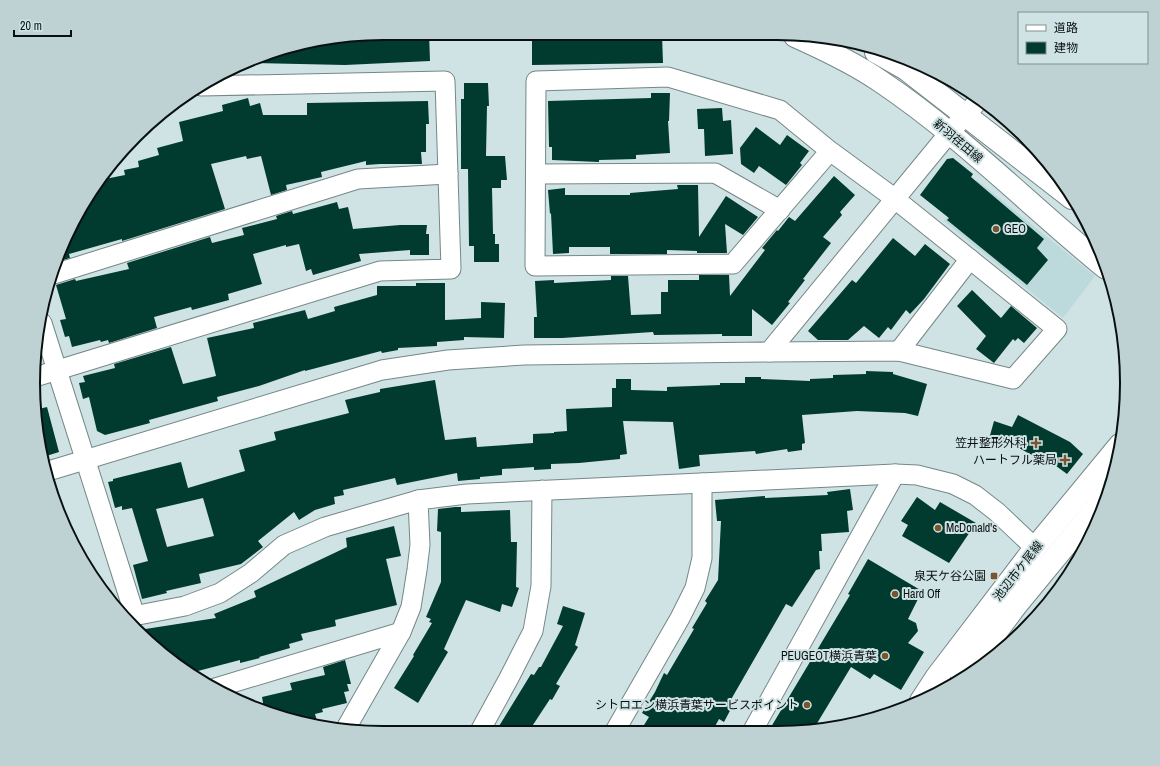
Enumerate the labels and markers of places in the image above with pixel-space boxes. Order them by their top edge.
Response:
place label: GEO [1004,221,1026,237]
marker: GEO [991,224,1001,234]
place label: 笠井整形外科 [955,435,1027,451]
marker: 笠井整形外科 [1030,437,1042,449]
place label: ハートフル薬局 [973,452,1057,468]
marker: ハートフル薬局 [1060,455,1070,465]
place label: McDonald's [946,520,997,536]
marker: McDonald's [933,523,943,533]
place label: 泉天ケ谷公園 [914,568,986,584]
marker: 泉天ケ谷公園 [989,571,999,581]
place label: Hard Off [903,586,941,602]
marker: Hard Off [890,589,900,599]
place label: PEUGEOT横浜青葉 [781,648,877,664]
marker: PEUGEOT横浜青葉 [880,651,890,661]
place label: シトロエン横浜青葉サービスポイント [595,697,799,713]
marker: シトロエン横浜青葉サービスポイント [802,700,812,710]

